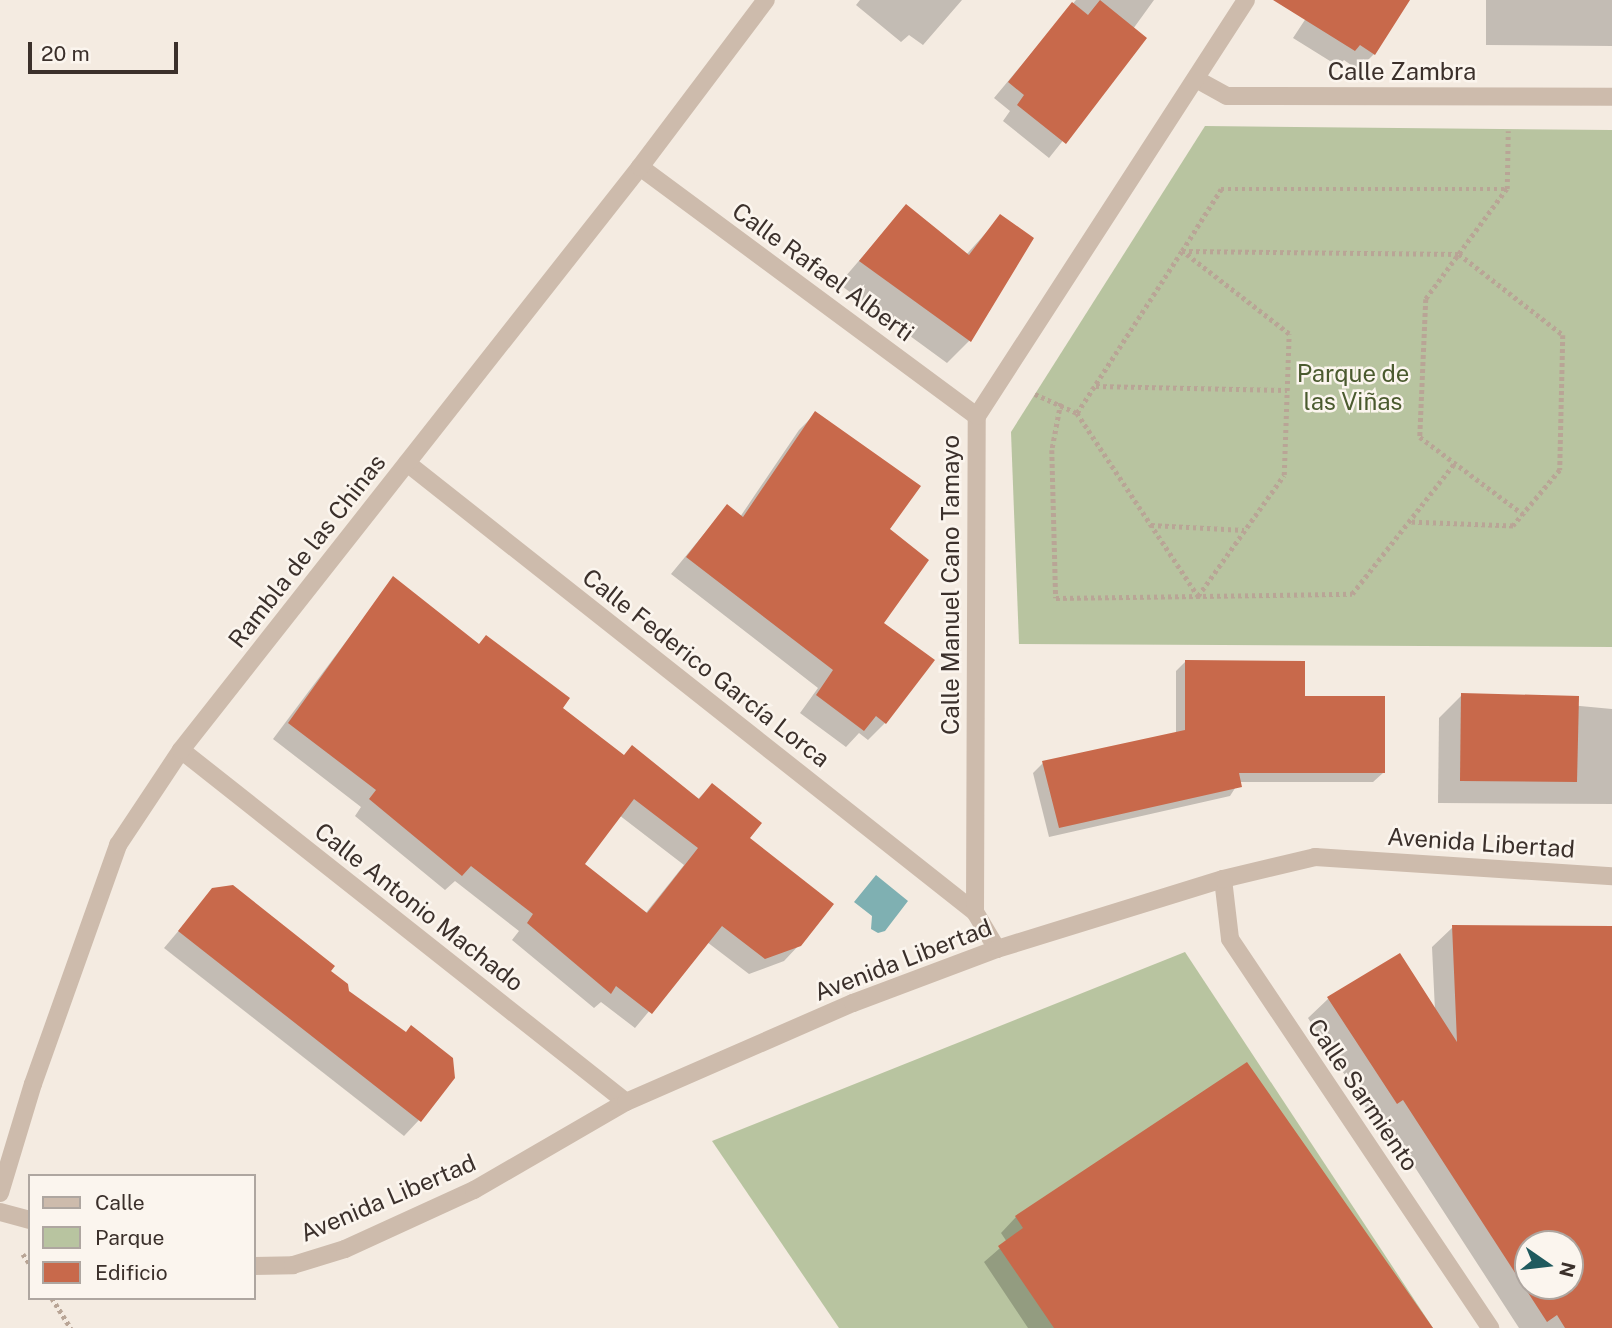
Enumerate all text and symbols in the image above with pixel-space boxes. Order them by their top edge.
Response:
scale bar [32,28,182,72]
text: 20 m [41,41,90,66]
street label: Calle Zambra [1328,58,1476,86]
street label: Calle Rafael Alberti [727,196,919,348]
park label: Parque de las Viñas [1296,360,1410,416]
street label: Calle Manuel Cano Tamayo [937,435,965,735]
street label: Rambla de las Chinas [222,448,392,654]
street label: Calle Federico García Lorca [577,562,835,774]
street label: Calle Antonio Machado [309,817,529,997]
street label: Avenida Libertad [1386,822,1576,864]
street label: Avenida Libertad [810,913,996,1007]
street label: Calle Sarmiento [1301,1013,1425,1177]
street label: Avenida Libertad [296,1148,480,1248]
legend [28,1174,256,1300]
text: Calle [95,1190,145,1215]
text: Parque [95,1225,164,1250]
north arrow [1514,1230,1584,1300]
text: Edificio [95,1260,168,1285]
text: N [1555,1260,1580,1279]

